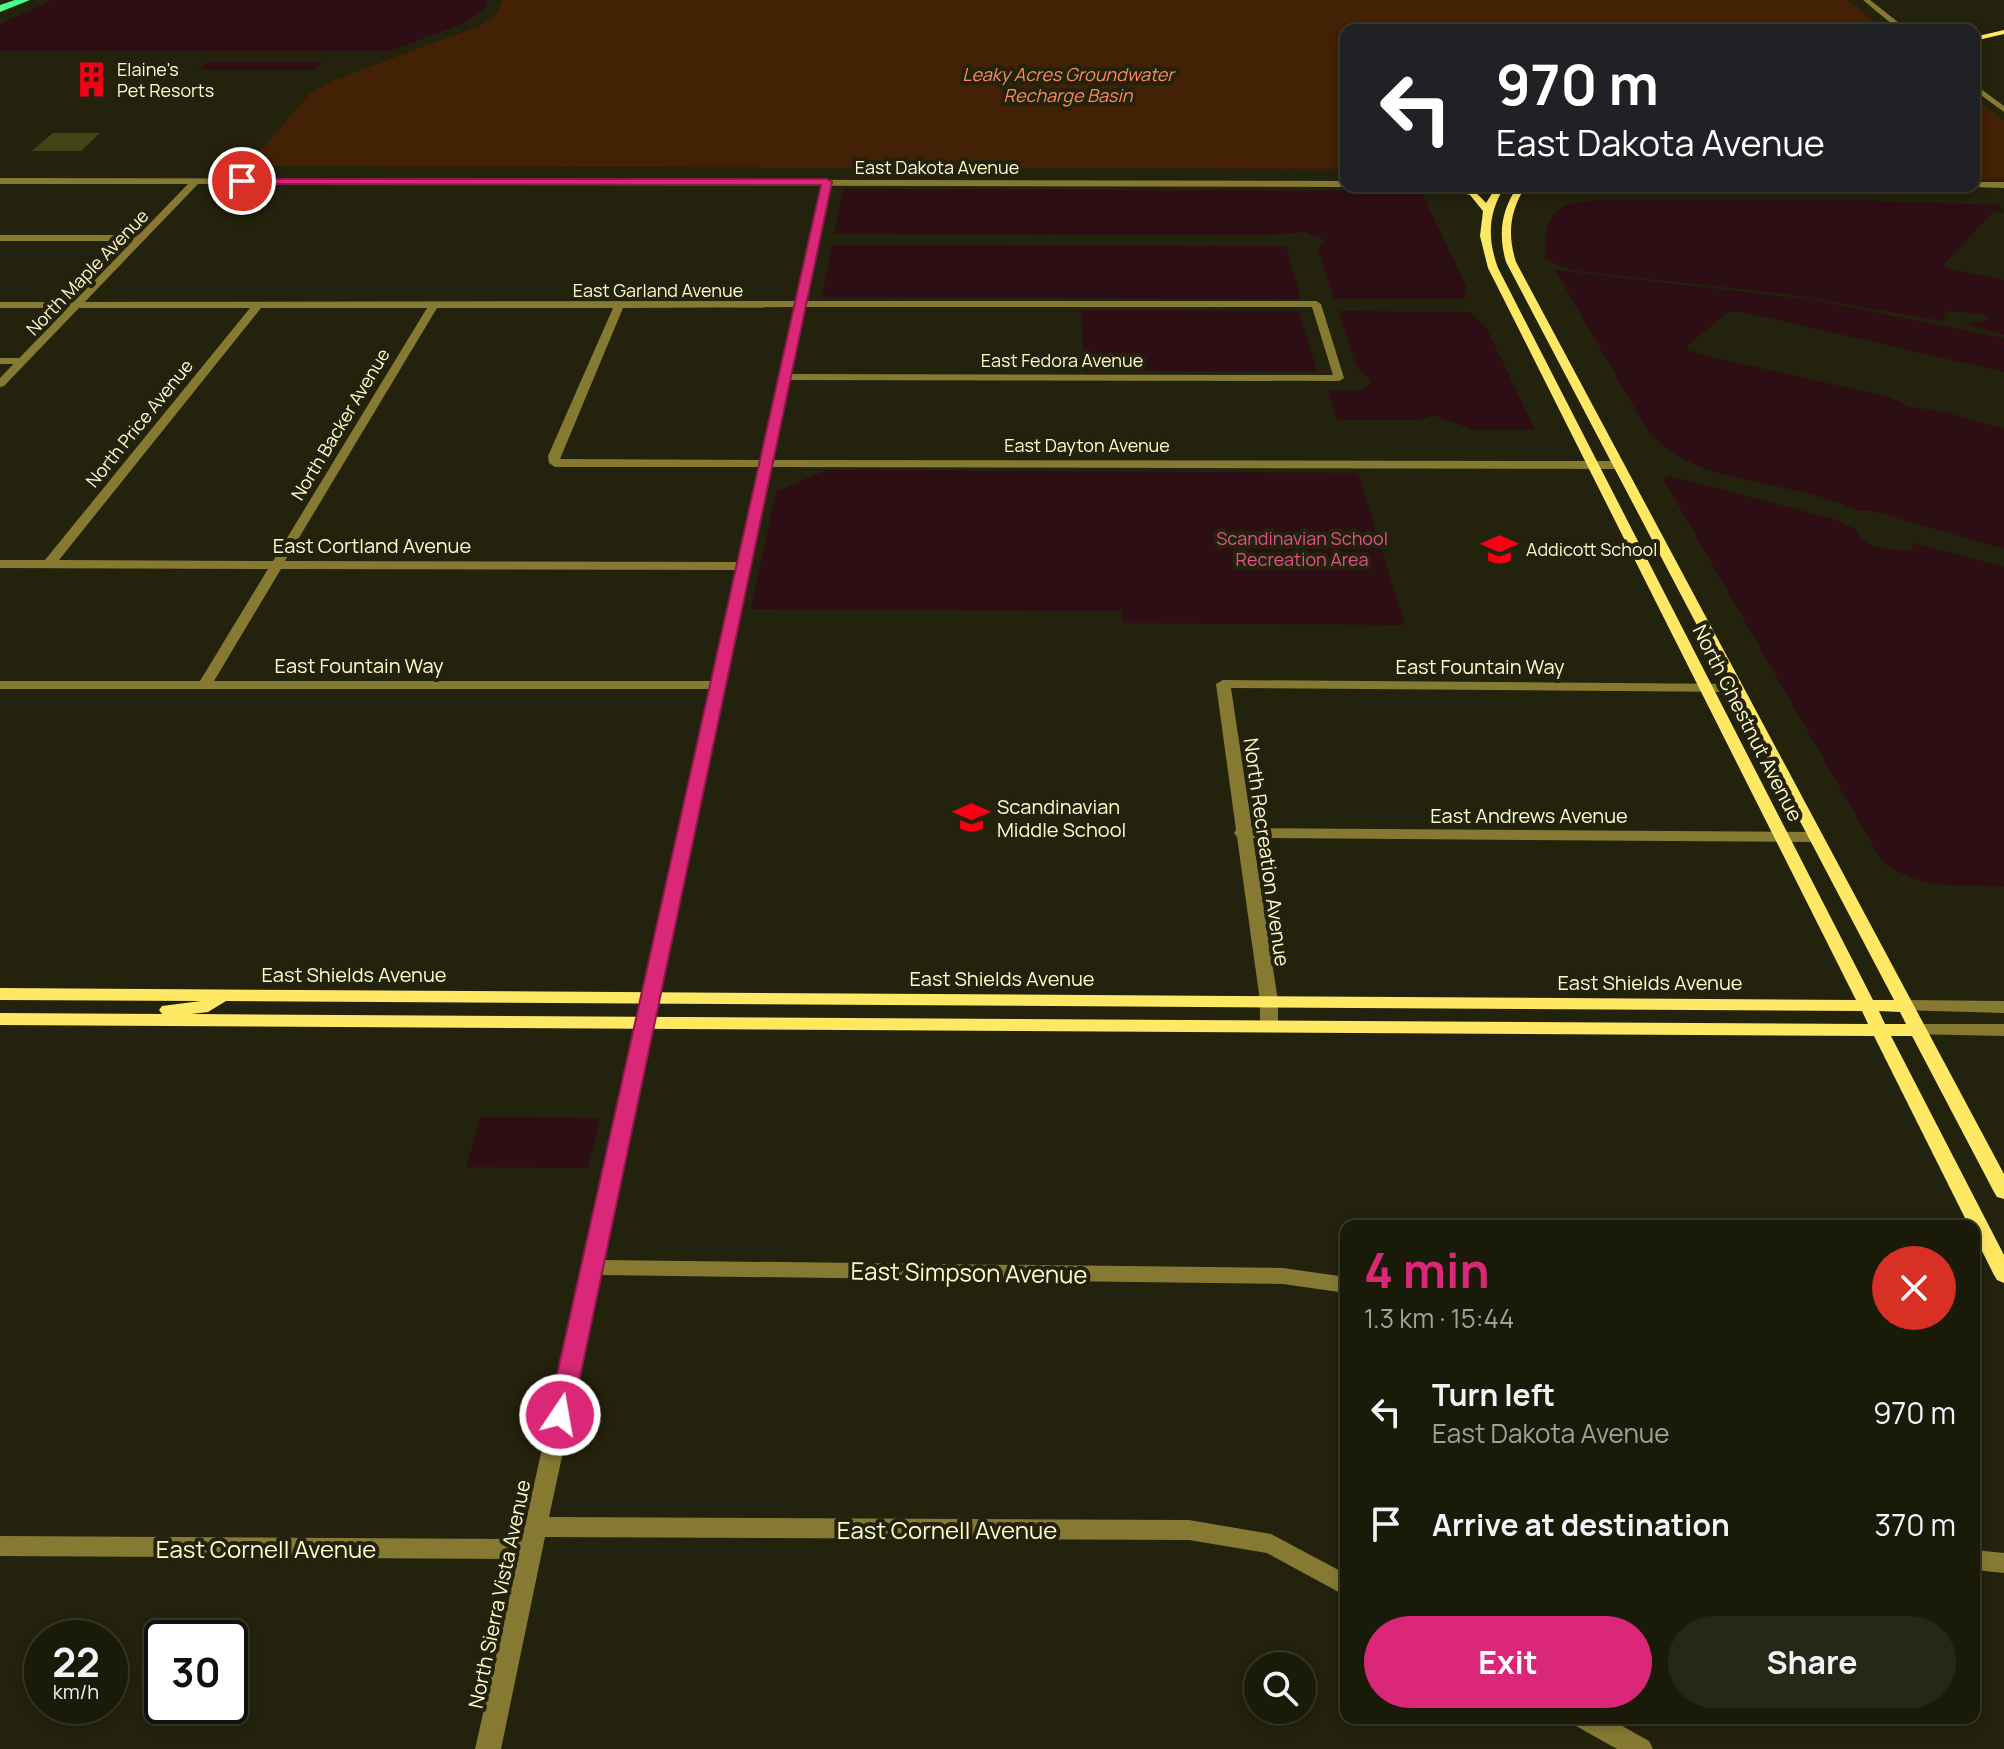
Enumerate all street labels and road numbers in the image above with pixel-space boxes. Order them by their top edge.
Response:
street label: East Dakota Avenue [855,155,1019,179]
street label: North Maple Avenue [20,204,154,340]
street label: East Garland Avenue [573,278,743,302]
street label: North Backer Avenue [285,344,395,504]
street label: East Fedora Avenue [981,348,1143,372]
street label: North Price Avenue [80,354,198,492]
street label: East Dayton Avenue [1004,433,1170,457]
street label: East Cortland Avenue [273,532,471,559]
street label: North Chestnut Avenue [1687,620,1809,826]
street label: East Fountain Way [275,652,444,679]
street label: East Fountain Way [1396,653,1565,680]
street label: North Recreation Avenue [1238,736,1296,968]
street label: East Andrews Avenue [1430,802,1628,829]
street label: East Shields Avenue [261,961,447,988]
street label: East Shields Avenue [909,965,1095,992]
street label: East Shields Avenue [1557,969,1743,996]
street label: East Simpson Avenue [850,1253,1088,1291]
street label: North Sierra Vista Avenue [462,1477,536,1711]
street label: East Cornell Avenue [837,1513,1057,1546]
street label: East Cornell Avenue [156,1532,376,1565]

